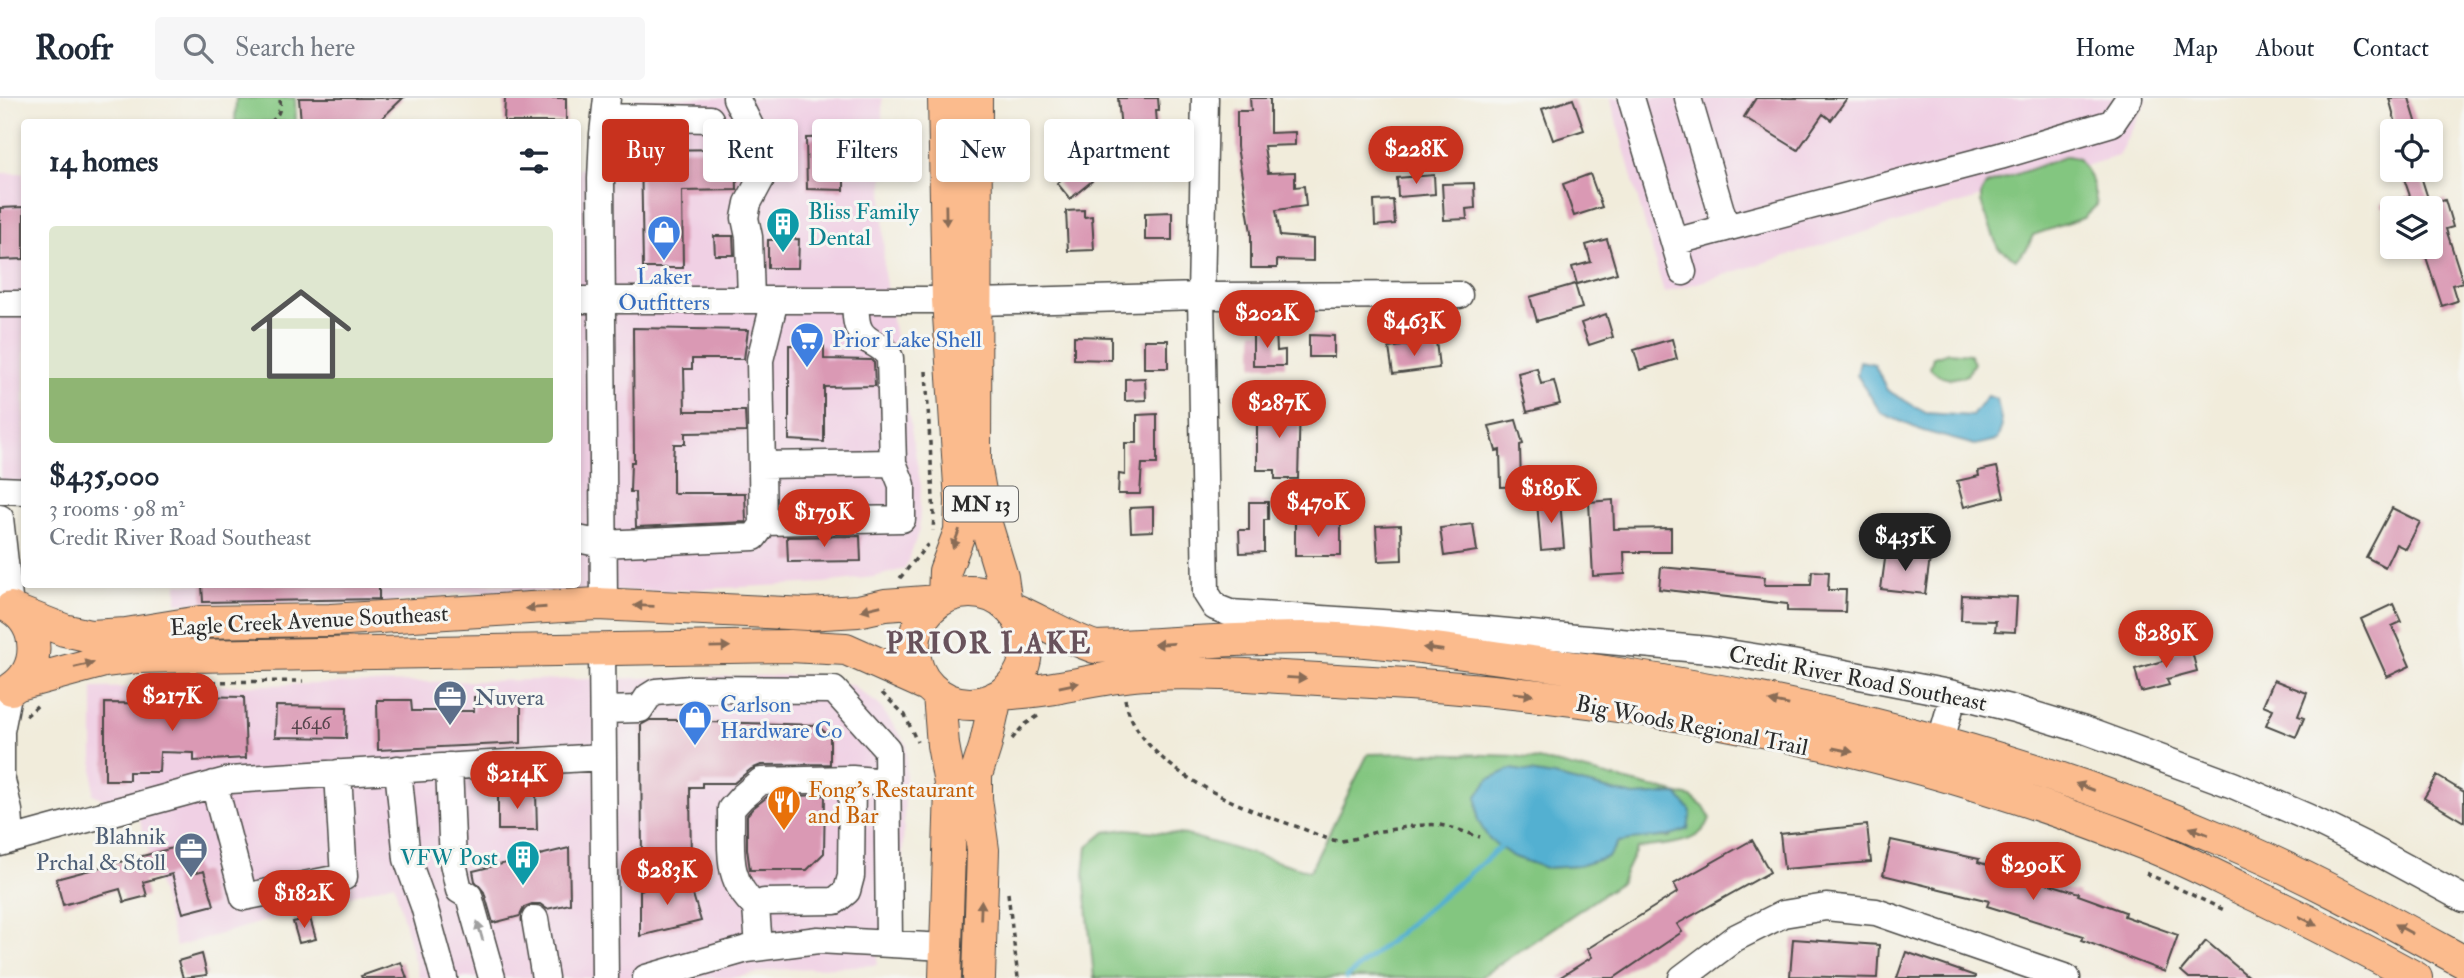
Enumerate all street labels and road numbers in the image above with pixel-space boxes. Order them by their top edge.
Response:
road number: MN 13 [944,486,1018,522]
street label: Eagle Creek Avenue Southeast [169,599,449,642]
street label: Credit River Road Southeast [1726,639,1989,718]
street label: Big Woods Regional Trail [1573,689,1810,762]

